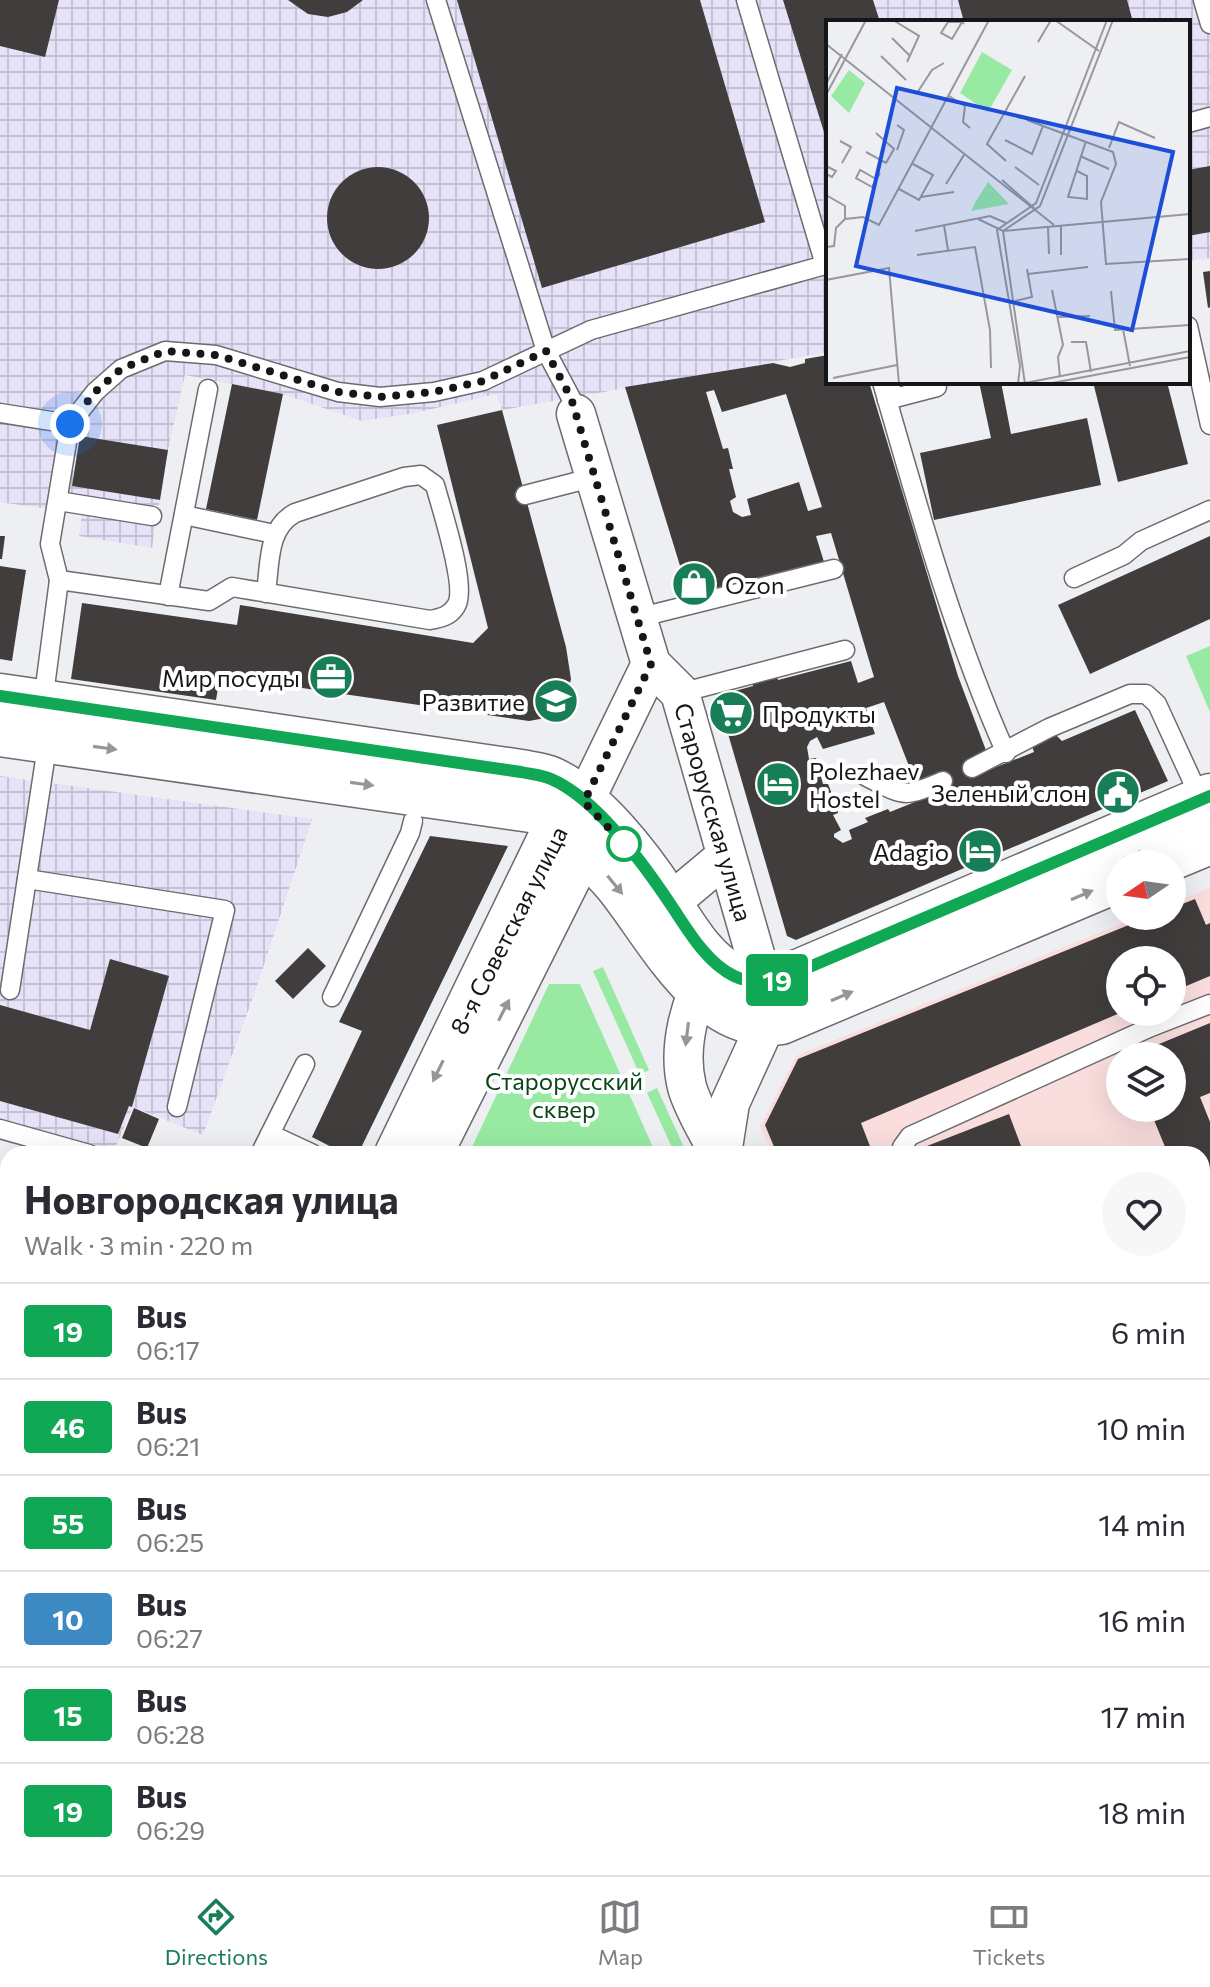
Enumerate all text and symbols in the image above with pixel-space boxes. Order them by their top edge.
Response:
inset map [826,20,1190,384]
your location [50,404,90,444]
shop icon: Ozon [670,560,718,608]
place label: Ozon [725,570,785,599]
office icon: Мир посуды [307,653,355,701]
place label: Мир посуды [162,663,300,692]
school or university icon: Развитие [532,677,580,725]
place label: Развитие [422,687,525,716]
supermarket icon: Продукты [707,689,755,737]
street label: Старорусская улица [669,699,759,925]
place label: Продукты [762,699,876,728]
one-way arrow [93,742,118,755]
place label: Polezhaev Hostel [809,756,920,813]
hotel icon: Polezhaev Hostel [754,760,802,808]
public building icon: Зеленый слон [1094,768,1142,816]
one-way arrow [350,778,375,791]
place label: Зеленый слон [931,778,1087,807]
street label: 8-я Советская улица [443,821,573,1039]
unlabelled marker [607,827,641,861]
hotel icon: Adagio [956,827,1004,875]
place label: Adagio [873,837,949,866]
north arrow [1106,850,1186,930]
map controls [1106,850,1186,1122]
one-way arrow [607,875,623,895]
one-way arrow [1070,889,1094,902]
button: locate [1106,946,1186,1026]
line badge: 19 [741,954,813,1006]
text: 19 [762,963,792,997]
one-way arrow [830,989,854,1002]
one-way arrow [497,998,511,1021]
one-way arrow [680,1022,693,1047]
button: layers [1106,1042,1186,1122]
one-way arrow [431,1059,445,1082]
park label: Старорусский сквер [485,1066,643,1123]
button: heart [1102,1172,1186,1256]
text: Новгородская улица [24,1175,399,1222]
text: Walk · 3 min · 220 m [24,1229,253,1260]
text: Bus [136,1297,187,1334]
text: 6 min [1111,1313,1186,1350]
text: 19 [53,1314,83,1348]
text: 06:17 [136,1334,200,1365]
text: Bus [136,1393,187,1430]
text: 10 min [1097,1409,1186,1446]
text: 46 [51,1410,85,1444]
text: 06:21 [136,1430,200,1461]
text: Bus [136,1489,187,1526]
text: 14 min [1098,1505,1186,1542]
text: 55 [52,1506,84,1540]
text: 06:25 [136,1526,204,1557]
text: Bus [136,1585,187,1622]
text: 16 min [1098,1601,1186,1638]
text: 10 [52,1602,84,1636]
text: 06:27 [136,1622,203,1653]
text: Bus [136,1681,187,1718]
text: 17 min [1101,1697,1186,1734]
text: 15 [54,1698,83,1732]
text: 06:28 [136,1718,205,1749]
text: Bus [136,1777,187,1814]
text: 18 min [1098,1793,1186,1830]
text: 19 [53,1794,83,1828]
text: 06:29 [136,1814,205,1845]
tab: Directions [165,1895,268,1970]
tab: Map [598,1895,643,1970]
tab: Tickets [973,1895,1045,1970]

